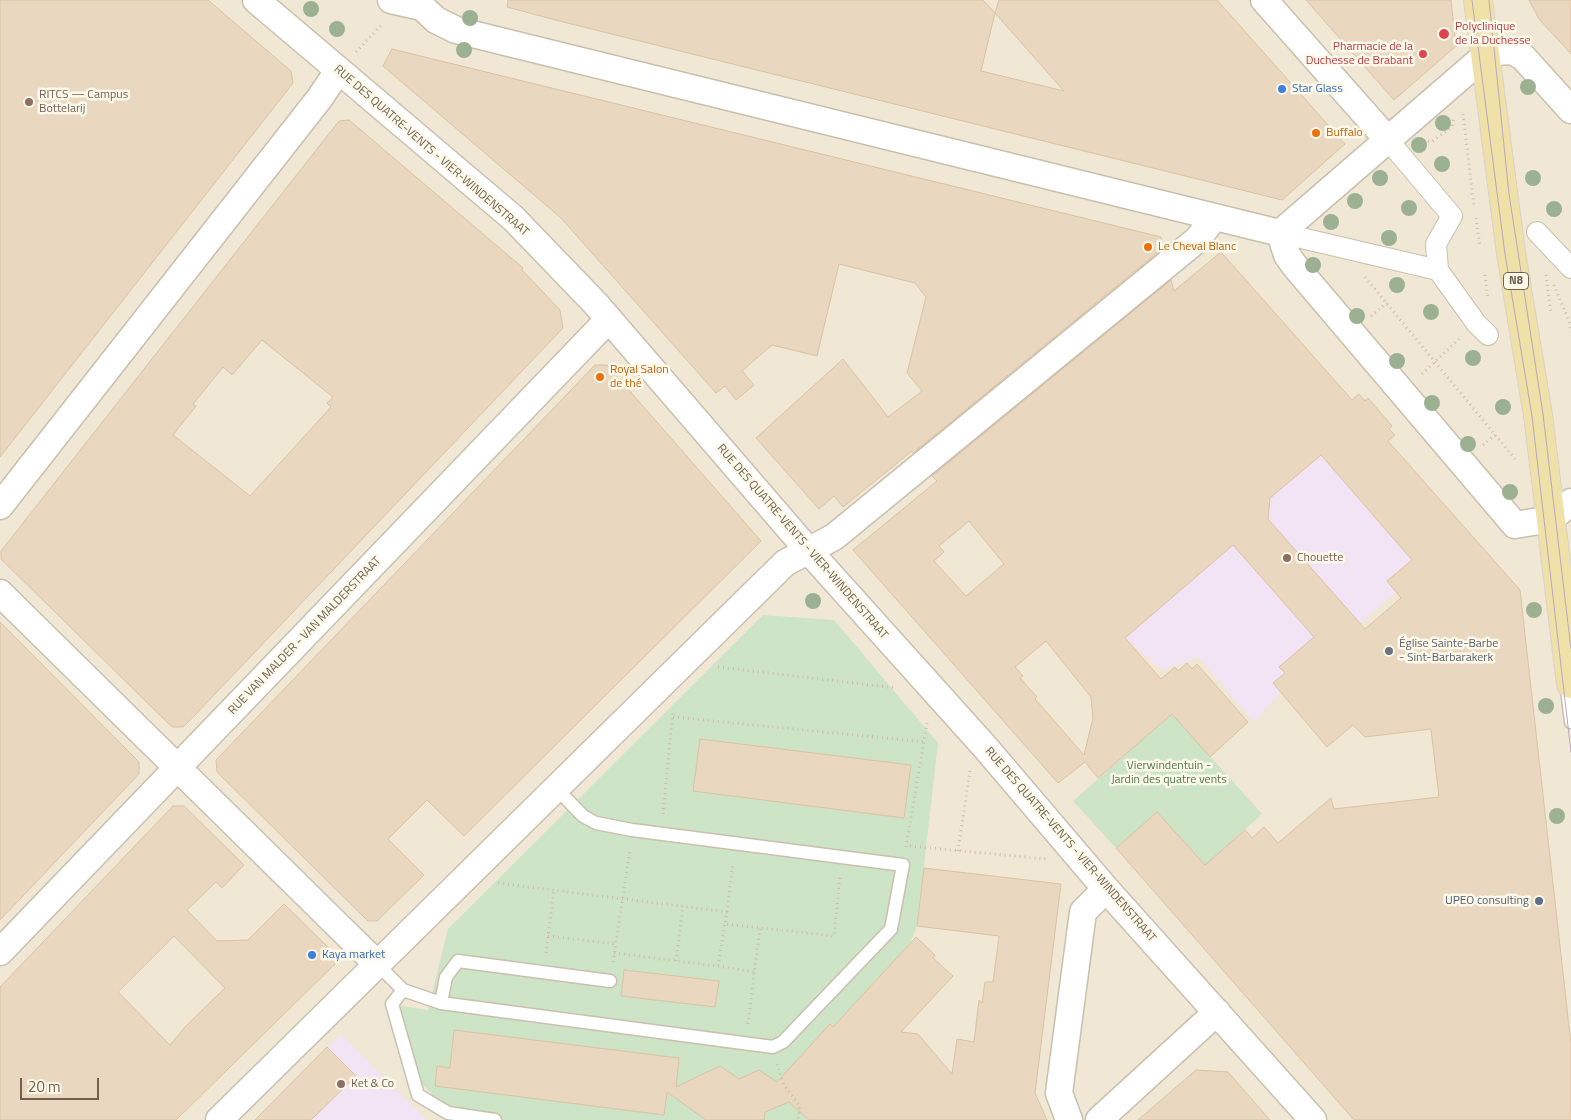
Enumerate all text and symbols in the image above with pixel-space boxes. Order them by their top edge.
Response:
place label: Polyclinique de la Duchesse [1455,20,1531,48]
marker: Polyclinique de la Duchesse [1437,27,1451,41]
place label: Pharmacie de la Duchesse de Brabant [1306,40,1413,68]
marker: Pharmacie de la Duchesse de Brabant [1417,48,1429,60]
street label: RUE DES QUATRE-VENTS - VIER-WINDENSTRAAT [331,62,531,240]
place label: Star Glass [1292,82,1343,96]
marker: Star Glass [1276,83,1288,95]
place label: RITCS — Campus Bottelarij [39,88,128,116]
marker: RITCS — Campus Bottelarij [23,96,35,108]
place label: Buffalo [1326,126,1363,140]
marker: Buffalo [1310,127,1322,139]
place label: Le Cheval Blanc [1158,240,1236,254]
marker: Le Cheval Blanc [1142,241,1154,253]
road number: N8 [1504,272,1528,290]
place label: Royal Salon de thé [610,363,669,391]
marker: Royal Salon de thé [594,371,606,383]
street label: RUE DES QUATRE-VENTS - VIER-WINDENSTRAAT [713,442,891,642]
place label: Chouette [1297,551,1343,565]
marker: Chouette [1281,552,1293,564]
street label: RUE VAN MALDER - VAN MALDERSTRAAT [226,554,384,718]
place label: Église Sainte-Barbe - Sint-Barbarakerk [1399,637,1498,665]
marker: Église Sainte-Barbe - Sint-Barbarakerk [1383,645,1395,657]
street label: RUE DES QUATRE-VENTS - VIER-WINDENSTRAAT [981,745,1159,945]
park label: Vierwindentuin - Jardin des quatre vents [1111,759,1227,787]
place label: UPEO consulting [1445,894,1529,908]
marker: UPEO consulting [1533,895,1545,907]
place label: Kaya market [322,948,385,962]
marker: Kaya market [306,949,318,961]
scale bar [22,1068,101,1100]
text: 20 m [28,1075,61,1098]
place label: Ket & Co [351,1077,394,1091]
marker: Ket & Co [335,1078,347,1090]

